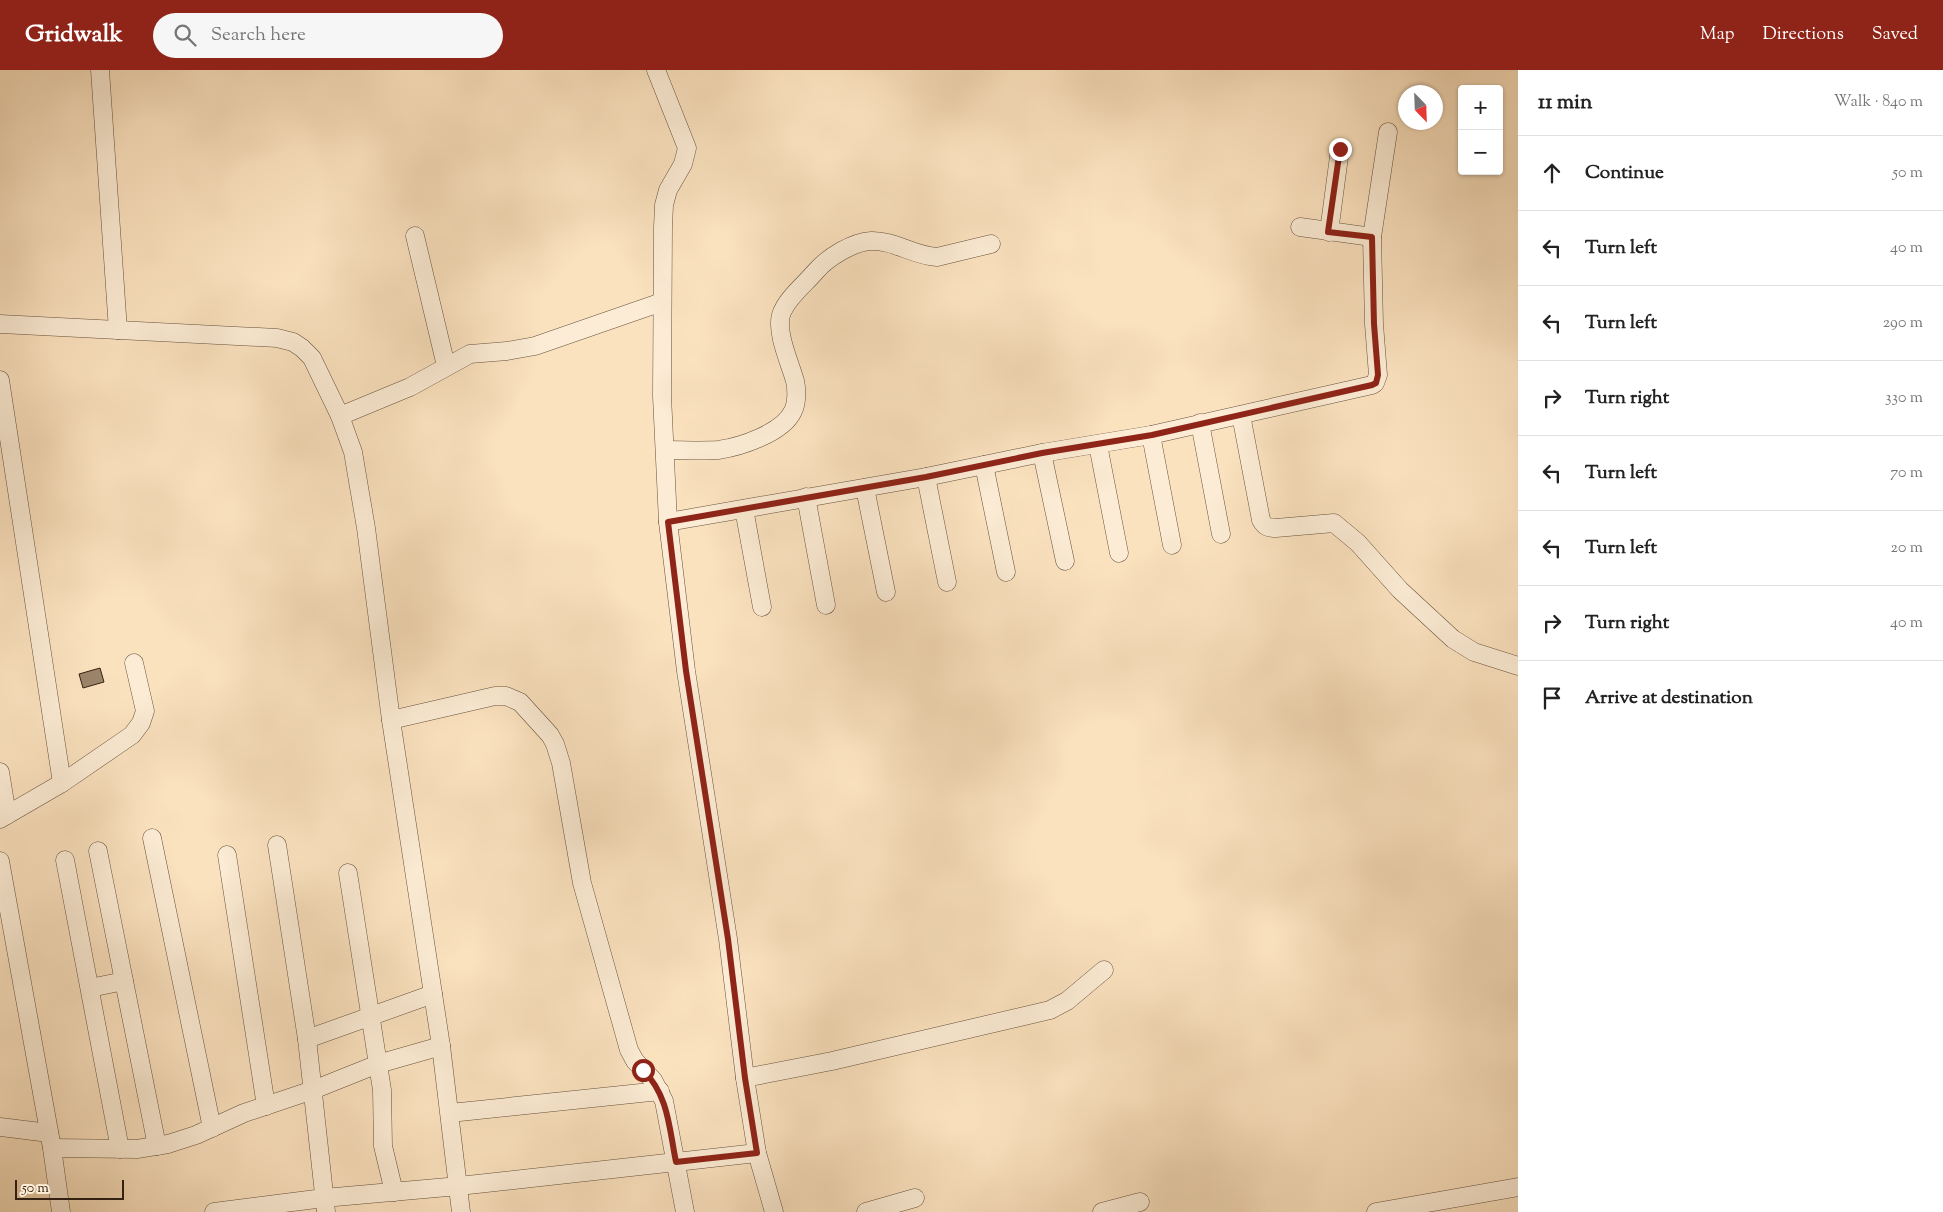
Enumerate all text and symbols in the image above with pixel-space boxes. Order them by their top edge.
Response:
search box [153,13,503,58]
text: Gridwalk [25,18,123,52]
icon: search [171,21,199,49]
text: Search here [211,22,306,49]
text: Map [1700,22,1735,48]
text: Directions [1763,22,1844,48]
text: Saved [1872,22,1918,48]
north arrow [1398,85,1443,130]
map controls [1458,85,1503,175]
button: + [1458,85,1503,130]
text: 11 min [1538,88,1593,118]
text: Walk · 840 m [1834,91,1923,114]
button: − [1458,130,1503,175]
route end [1329,138,1352,161]
icon: ahead [1538,159,1566,187]
text: Continue [1585,160,1664,187]
text: 50 m [1892,162,1923,185]
icon: left [1538,234,1566,262]
text: Turn left [1585,235,1657,262]
text: 40 m [1890,237,1923,260]
icon: left [1538,309,1566,337]
text: Turn left [1585,310,1657,337]
text: 290 m [1883,312,1923,335]
icon: right [1538,384,1566,412]
text: Turn right [1585,385,1669,412]
text: 330 m [1885,387,1923,410]
icon: left [1538,459,1566,487]
text: Turn left [1585,460,1657,487]
text: 70 m [1890,462,1923,485]
icon: left [1538,534,1566,562]
text: Turn left [1585,535,1657,562]
text: 20 m [1890,537,1923,560]
icon: right [1538,609,1566,637]
text: Turn right [1585,610,1669,637]
text: 40 m [1890,612,1923,635]
icon: arrive [1538,684,1566,712]
text: Arrive at destination [1585,685,1753,712]
route start [632,1059,655,1082]
scale bar [15,1177,124,1200]
text: 50 m [22,1179,49,1199]

